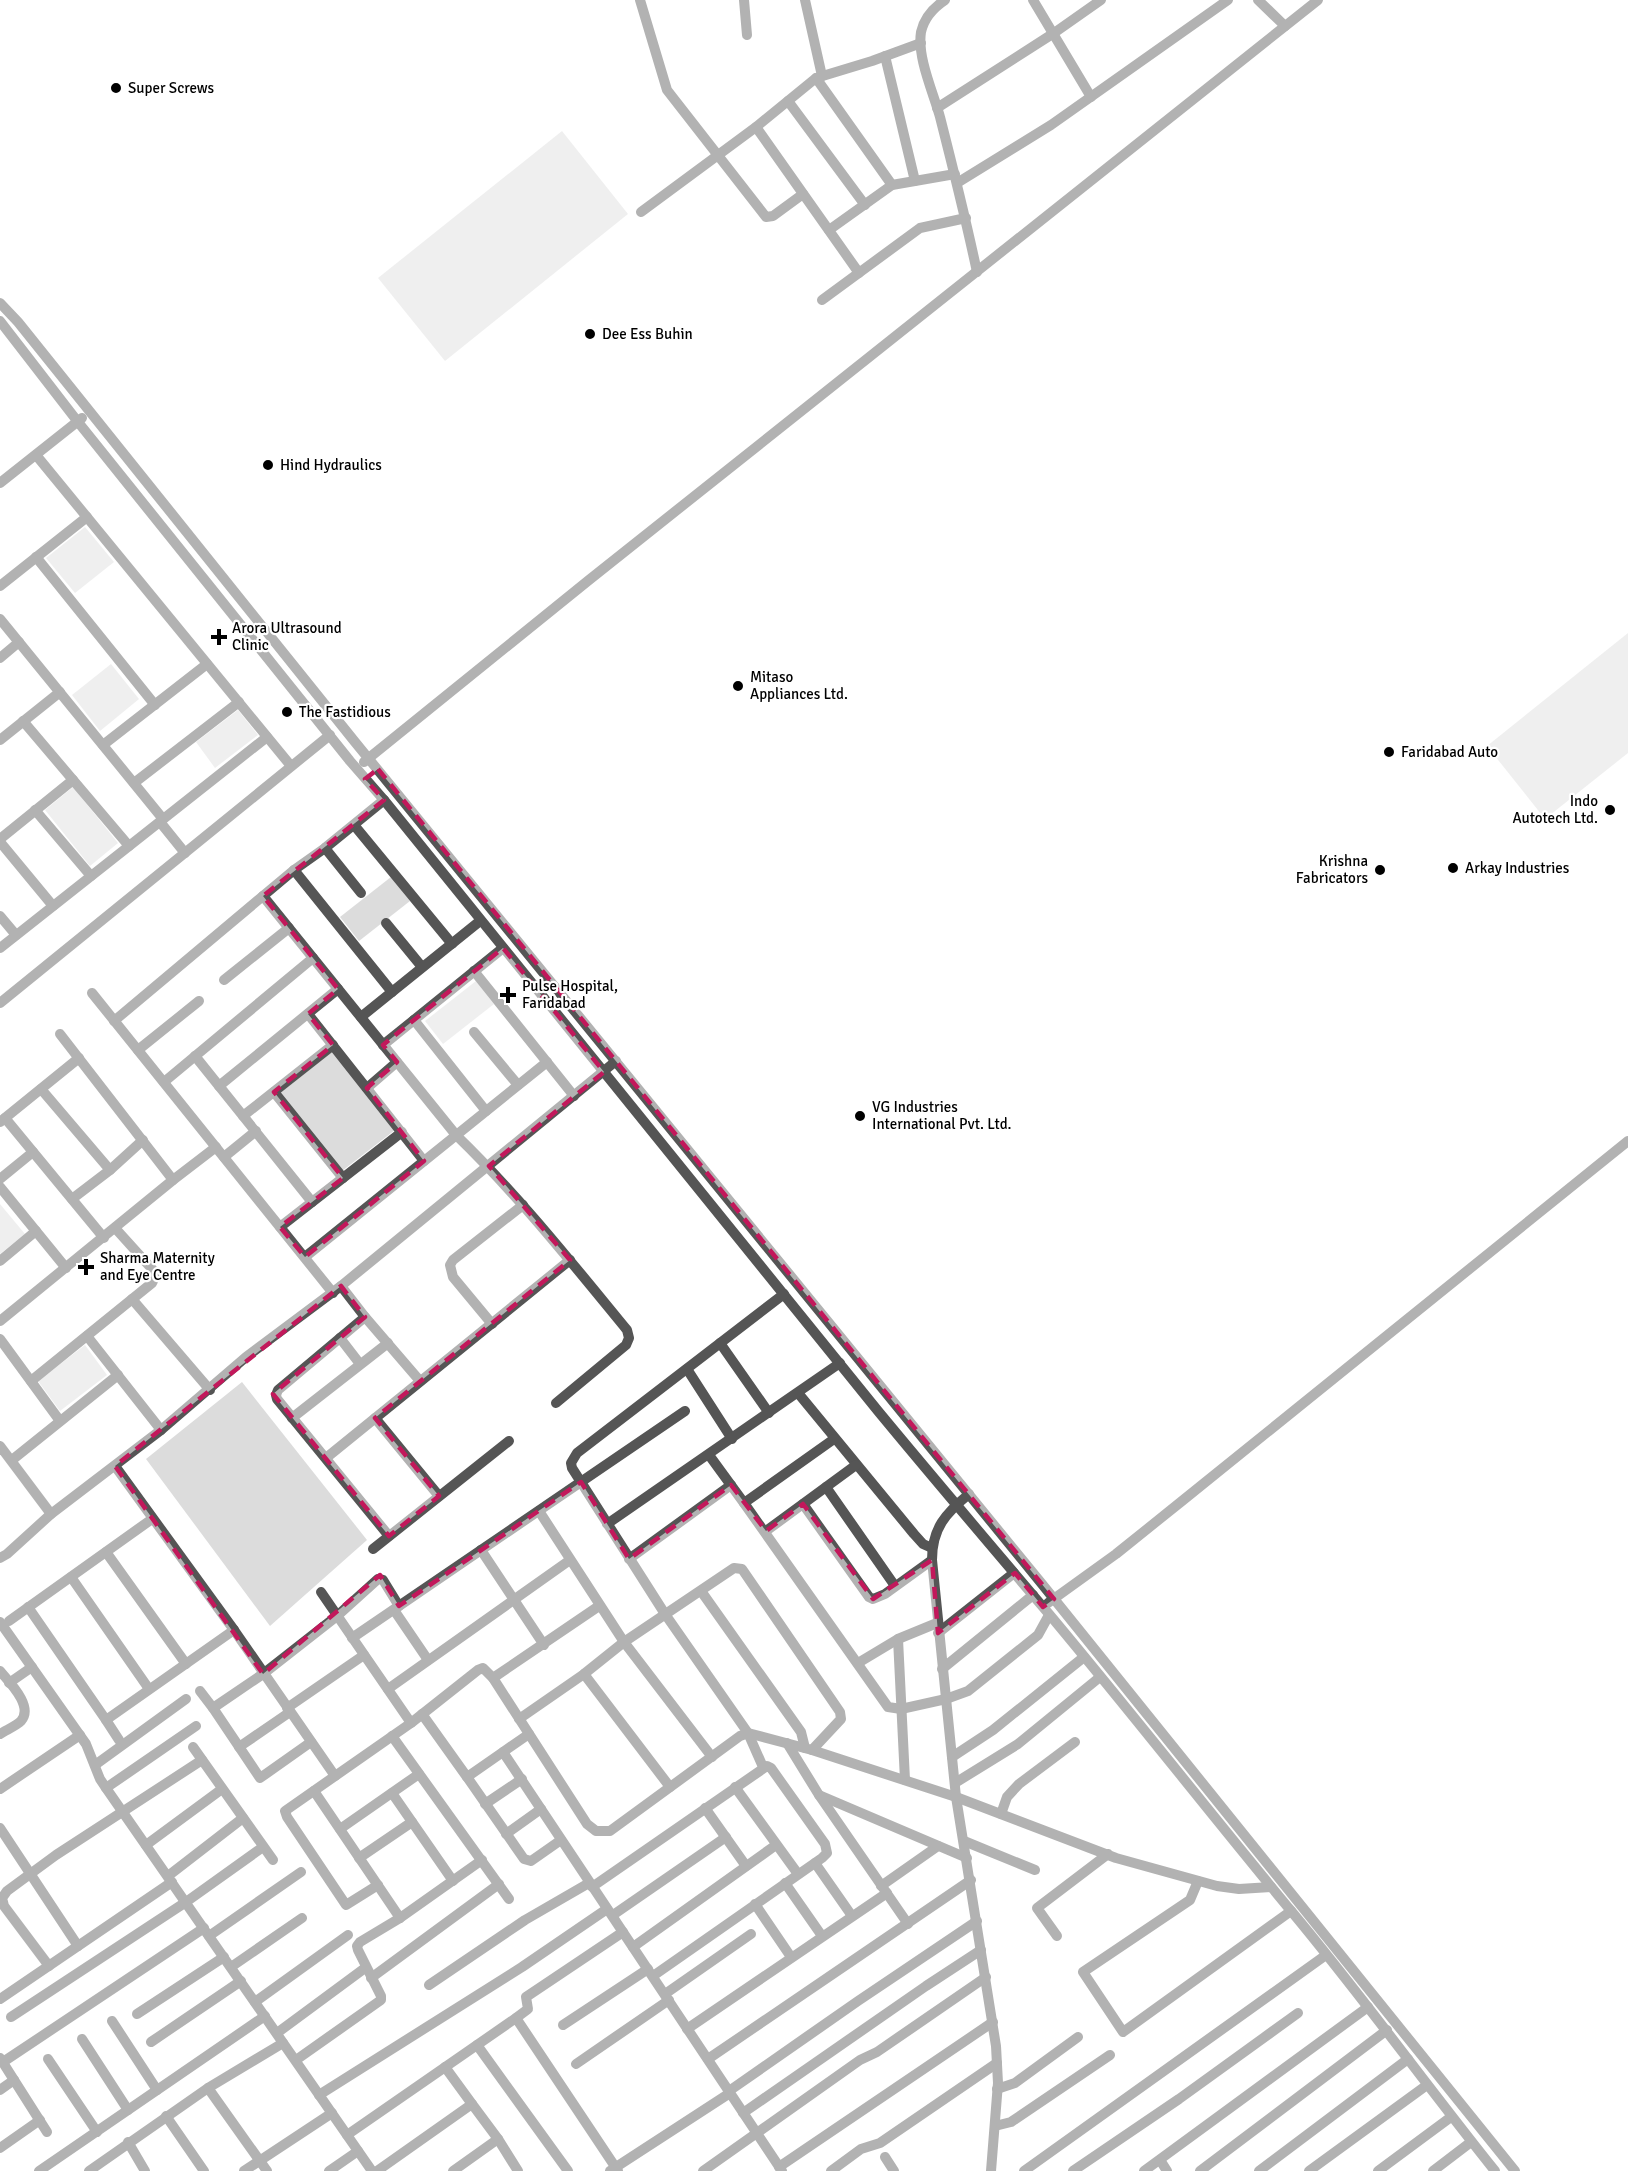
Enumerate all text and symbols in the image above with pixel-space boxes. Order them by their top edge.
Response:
place label: Super Screws [128,79,215,97]
marker: Super Screws [109,81,123,95]
place label: Dee Ess Buhin [602,325,693,343]
marker: Dee Ess Buhin [583,327,597,341]
place label: Hind Hydraulics [280,456,382,474]
marker: Hind Hydraulics [261,458,275,472]
place label: Arora Ultrasound Clinic [232,619,342,654]
marker: Arora Ultrasound Clinic [210,628,228,646]
place label: Mitaso Appliances Ltd. [750,668,848,703]
marker: Mitaso Appliances Ltd. [731,679,745,693]
place label: The Fastidious [299,703,391,721]
marker: The Fastidious [280,705,294,719]
place label: Faridabad Auto [1401,743,1498,761]
marker: Faridabad Auto [1382,745,1396,759]
place label: Indo Autotech Ltd. [1513,792,1598,827]
marker: Indo Autotech Ltd. [1603,803,1617,817]
place label: Krishna Fabricators [1296,852,1368,887]
place label: Arkay Industries [1465,859,1570,877]
marker: Arkay Industries [1446,861,1460,875]
marker: Krishna Fabricators [1373,863,1387,877]
place label: Pulse Hospital, Faridabad [522,977,618,1012]
marker: Pulse Hospital, Faridabad [499,986,517,1004]
place label: VG Industries International Pvt. Ltd. [872,1098,1012,1133]
marker: VG Industries International Pvt. Ltd. [853,1109,867,1123]
place label: Sharma Maternity and Eye Centre [100,1249,215,1284]
marker: Sharma Maternity and Eye Centre [77,1258,95,1276]

